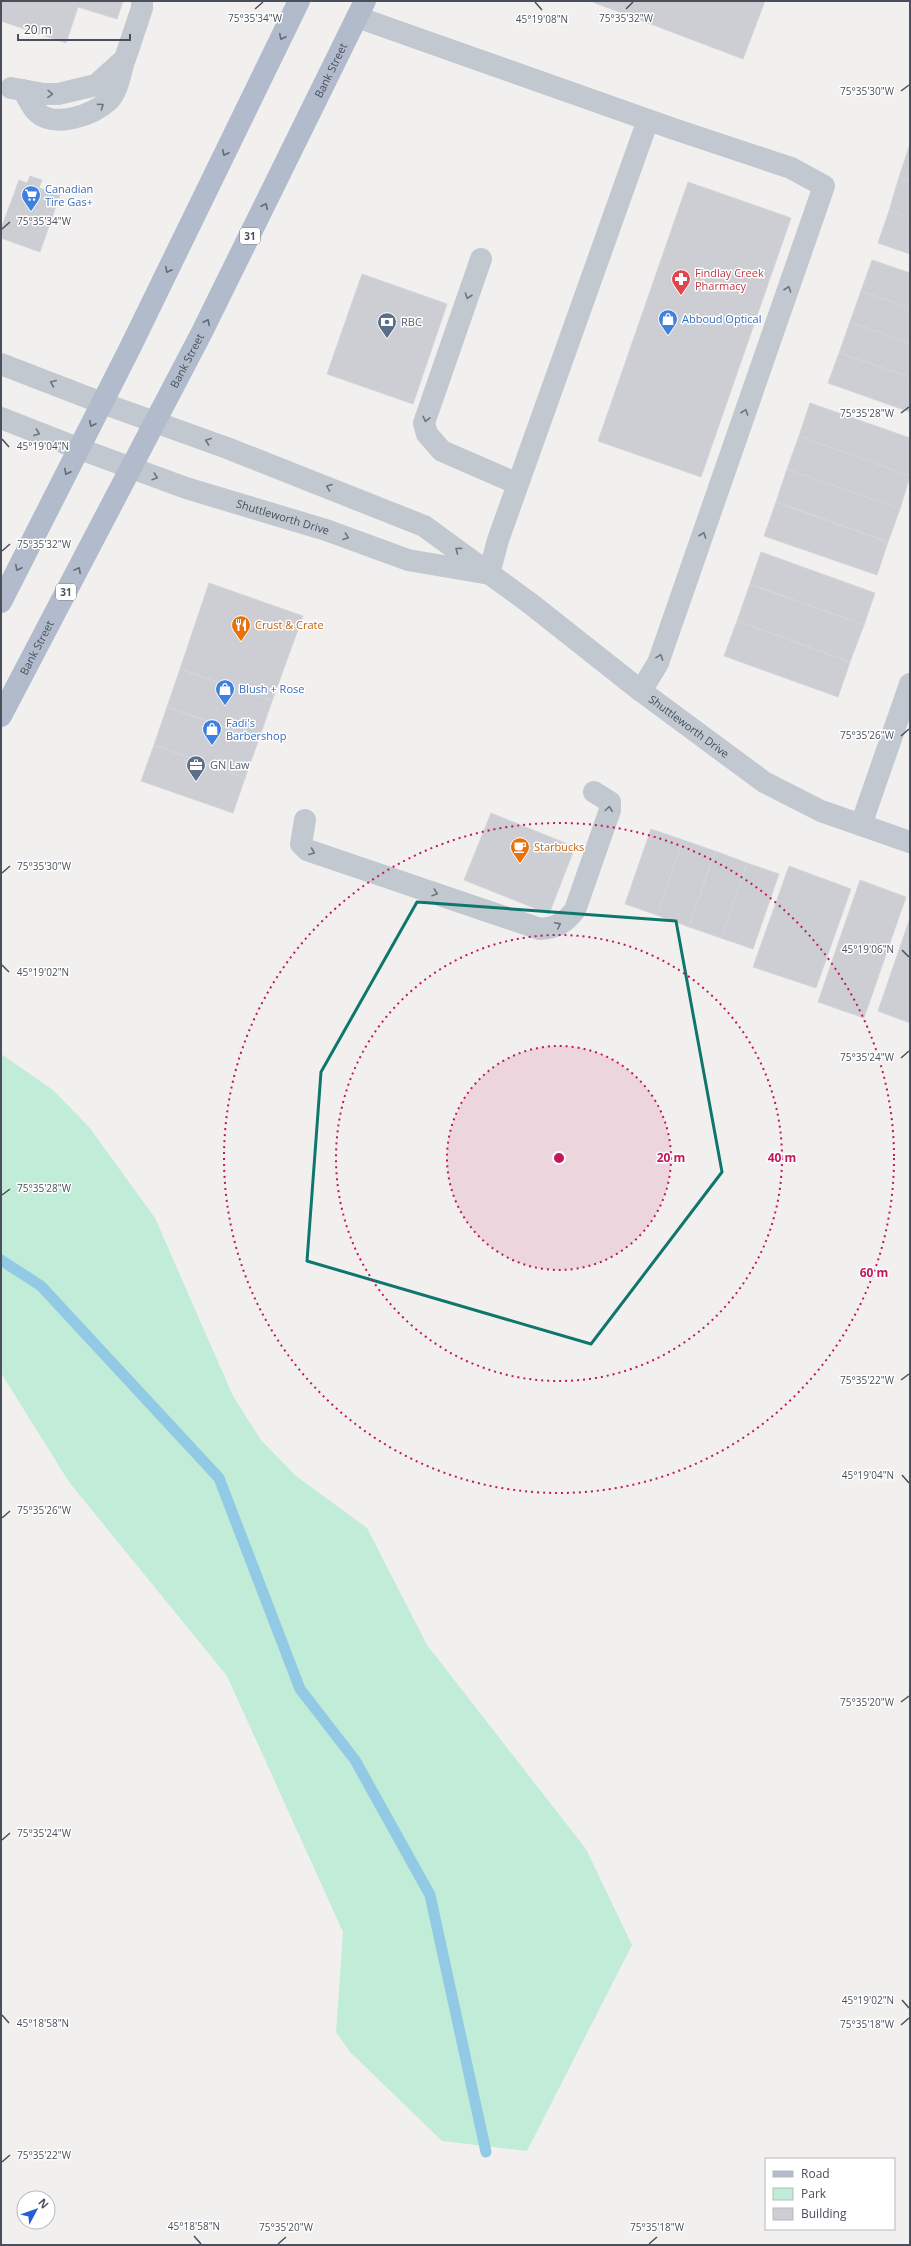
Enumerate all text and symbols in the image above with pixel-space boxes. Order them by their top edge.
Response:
text: 75°35'34"W [228,11,283,25]
text: 75°35'32"W [599,11,654,25]
text: 45°19'08"N [516,12,568,26]
scale bar [18,16,130,42]
text: 20 m [24,21,52,38]
one-way arrow [279,32,287,40]
street label: Bank Street [311,40,350,100]
text: 75°35'30"W [840,84,895,98]
one-way arrow [47,90,53,98]
one-way arrow [97,103,104,111]
one-way arrow [222,149,230,157]
place label: Canadian Tire Gas+ [45,181,93,209]
supermarket icon: Canadian Tire Gas+ [20,184,42,212]
one-way arrow [260,202,268,210]
text: 75°35'34"W [17,214,72,228]
road number: 31 [240,228,260,244]
place label: Findlay Creek Pharmacy [695,265,764,293]
one-way arrow [165,266,173,273]
pharmacy icon: Findlay Creek Pharmacy [670,268,692,296]
one-way arrow [784,286,792,293]
one-way arrow [464,292,473,299]
shop icon: Abboud Optical [657,308,679,336]
bank icon: RBC [376,311,398,339]
place label: Abboud Optical [682,311,762,326]
place label: RBC [401,314,422,329]
one-way arrow [202,319,209,326]
street label: Bank Street [166,331,207,390]
one-way arrow [49,380,56,388]
text: 75°35'28"W [840,406,895,420]
one-way arrow [741,409,749,416]
one-way arrow [422,415,431,422]
one-way arrow [89,420,96,428]
one-way arrow [34,428,41,437]
one-way arrow [204,437,211,445]
text: 45°19'04"N [17,439,69,453]
one-way arrow [64,468,72,476]
one-way arrow [152,472,159,481]
one-way arrow [326,484,333,492]
street label: Shuttleworth Drive [235,496,332,538]
one-way arrow [698,531,706,538]
one-way arrow [342,533,349,541]
text: 75°35'32"W [17,537,72,551]
one-way arrow [455,548,462,555]
one-way arrow [15,564,23,572]
one-way arrow [73,567,81,574]
road number: 31 [56,584,76,600]
restaurant icon: Crust & Crate [230,614,252,642]
place label: Crust & Crate [255,617,324,632]
street label: Bank Street [16,618,57,677]
one-way arrow [655,654,663,661]
shop icon: Blush + Rose [214,678,236,706]
place label: Blush + Rose [239,681,304,696]
street label: Shuttleworth Drive [646,691,732,761]
place label: Fadi's Barbershop [226,715,287,743]
shop icon: Fadi's Barbershop [201,718,223,746]
text: 75°35'26"W [840,728,895,742]
office icon: GN Law [185,754,207,782]
place label: GN Law [210,757,250,772]
one-way arrow [604,805,613,812]
cafe icon: Starbucks [509,836,531,864]
place label: Starbucks [534,839,584,854]
one-way arrow [308,847,315,855]
text: 75°35'30"W [17,859,72,873]
one-way arrow [431,889,438,897]
one-way arrow [554,922,562,930]
text: 45°19'06"N [842,942,894,956]
text: 45°19'02"N [17,965,69,979]
text: 75°35'24"W [840,1050,895,1064]
text: 20 m [657,1149,685,1166]
text: 40 m [768,1149,796,1166]
centre of rings [552,1151,566,1165]
text: 75°35'28"W [17,1181,72,1195]
text: 60 m [860,1264,888,1281]
text: 75°35'22"W [840,1373,895,1387]
text: 45°19'04"N [842,1468,894,1482]
text: 75°35'26"W [17,1503,72,1517]
text: 75°35'20"W [840,1695,895,1709]
text: 75°35'24"W [17,1826,72,1840]
text: 45°19'02"N [842,1993,894,2007]
text: 45°18'58"N [17,2016,69,2030]
text: 75°35'18"W [840,2017,895,2031]
text: 75°35'22"W [17,2148,72,2162]
legend [765,2158,895,2230]
text: Road [801,2165,830,2182]
text: Park [801,2185,827,2202]
north arrow [16,2190,56,2230]
text: N [35,2195,53,2211]
text: Building [801,2205,847,2222]
text: 45°18'58"N [168,2219,220,2233]
text: 75°35'20"W [259,2220,314,2234]
text: 75°35'18"W [630,2220,685,2234]

